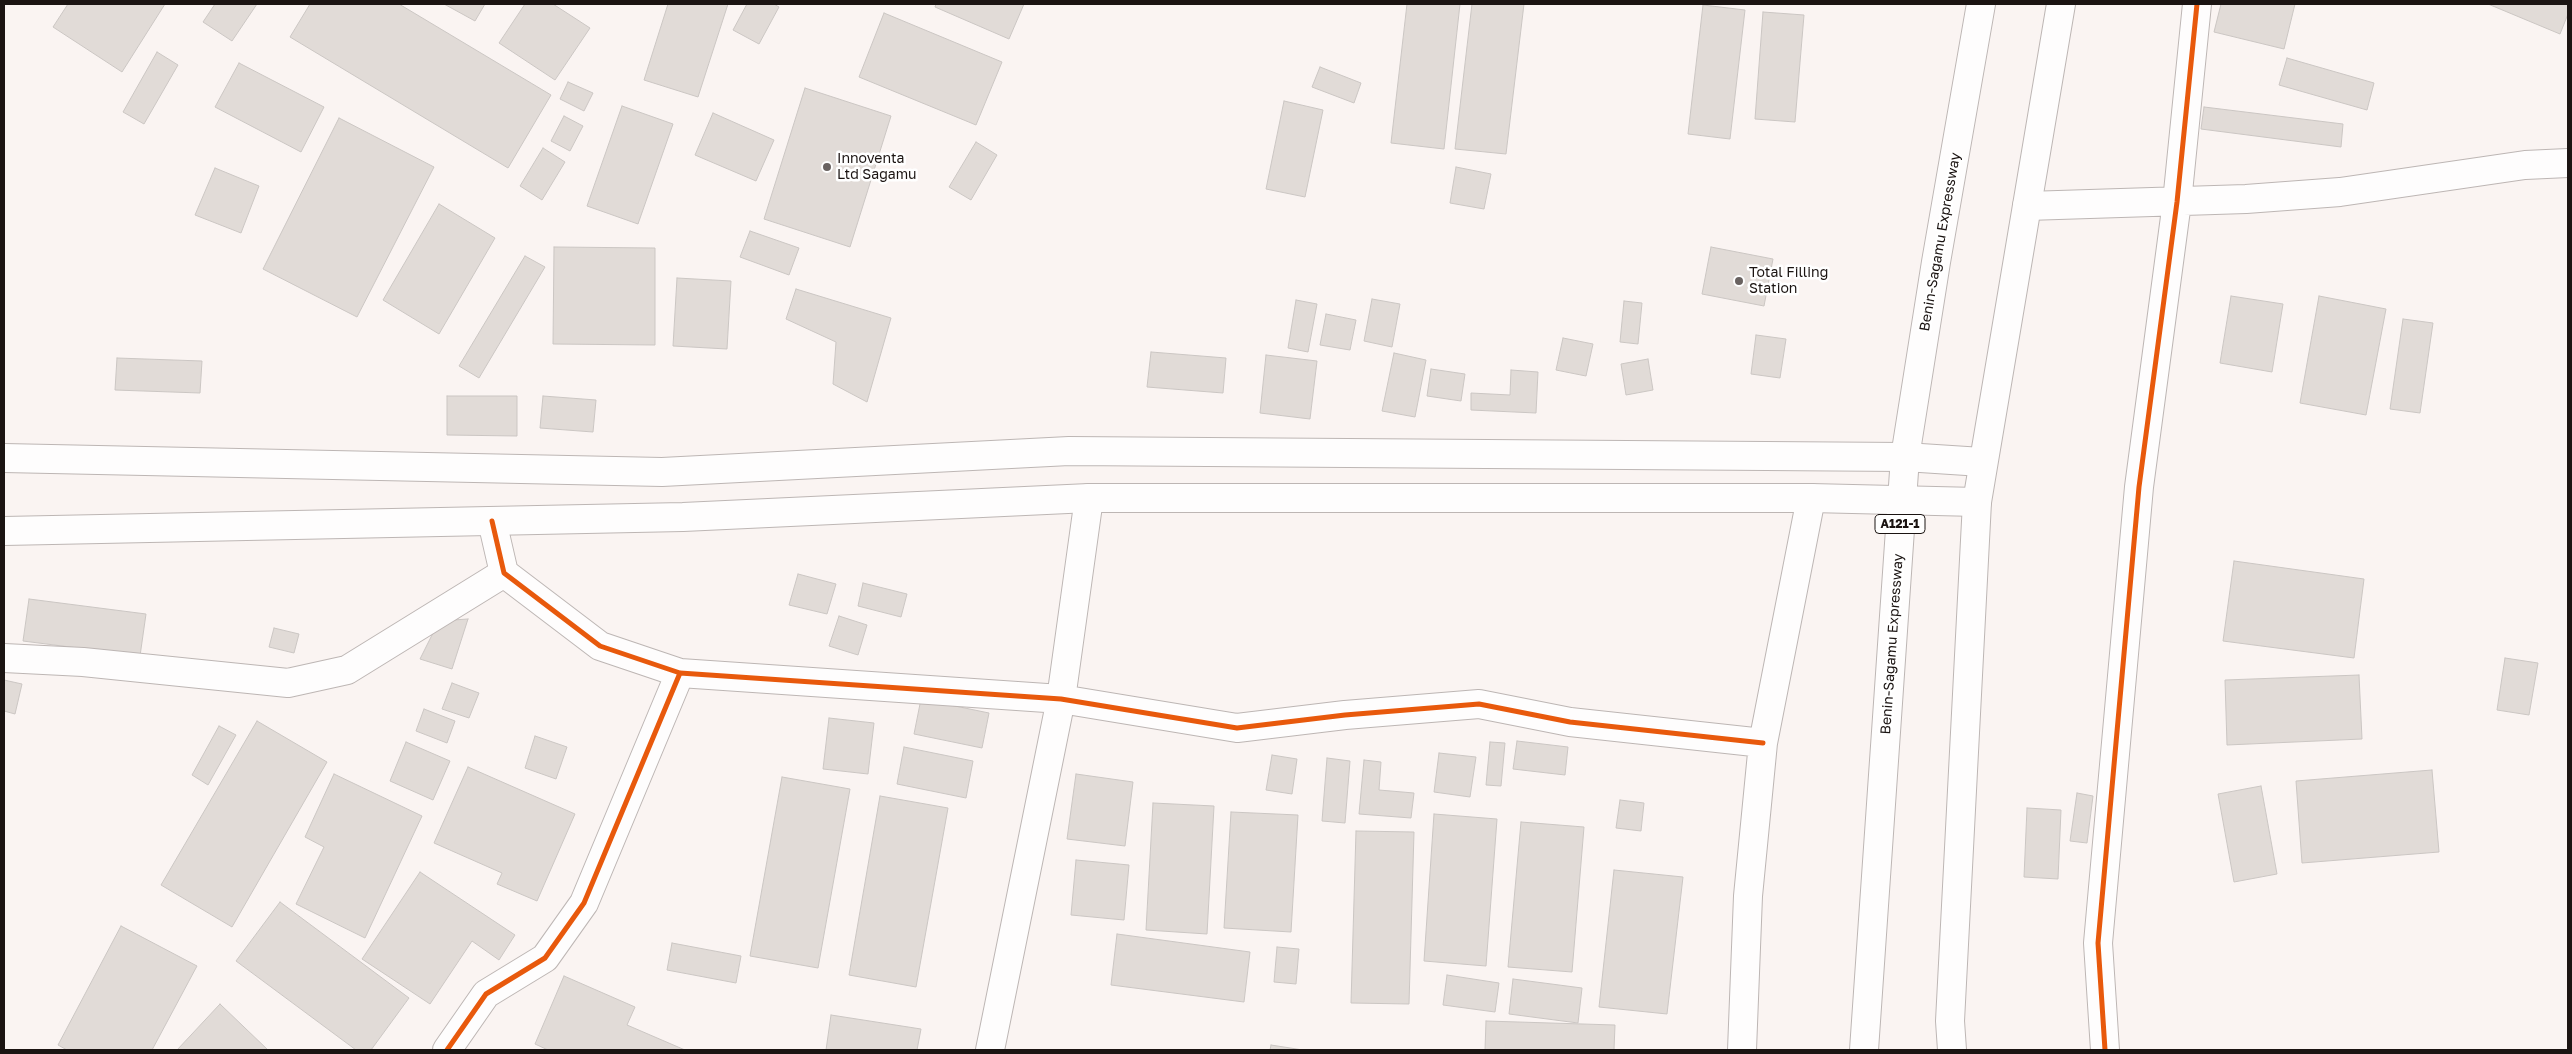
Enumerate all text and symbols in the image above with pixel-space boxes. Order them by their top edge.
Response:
place label: Innoventa Ltd Sagamu [837,151,917,184]
street label: Benin-Sagamu Expressway [1916,151,1964,333]
marker: Innoventa Ltd Sagamu [821,161,833,173]
place label: Total Filling Station [1749,265,1828,298]
marker: Total Filling Station [1733,275,1745,287]
road number: A121-1 [1875,514,1925,534]
street label: Benin-Sagamu Expressway [1877,553,1907,735]

